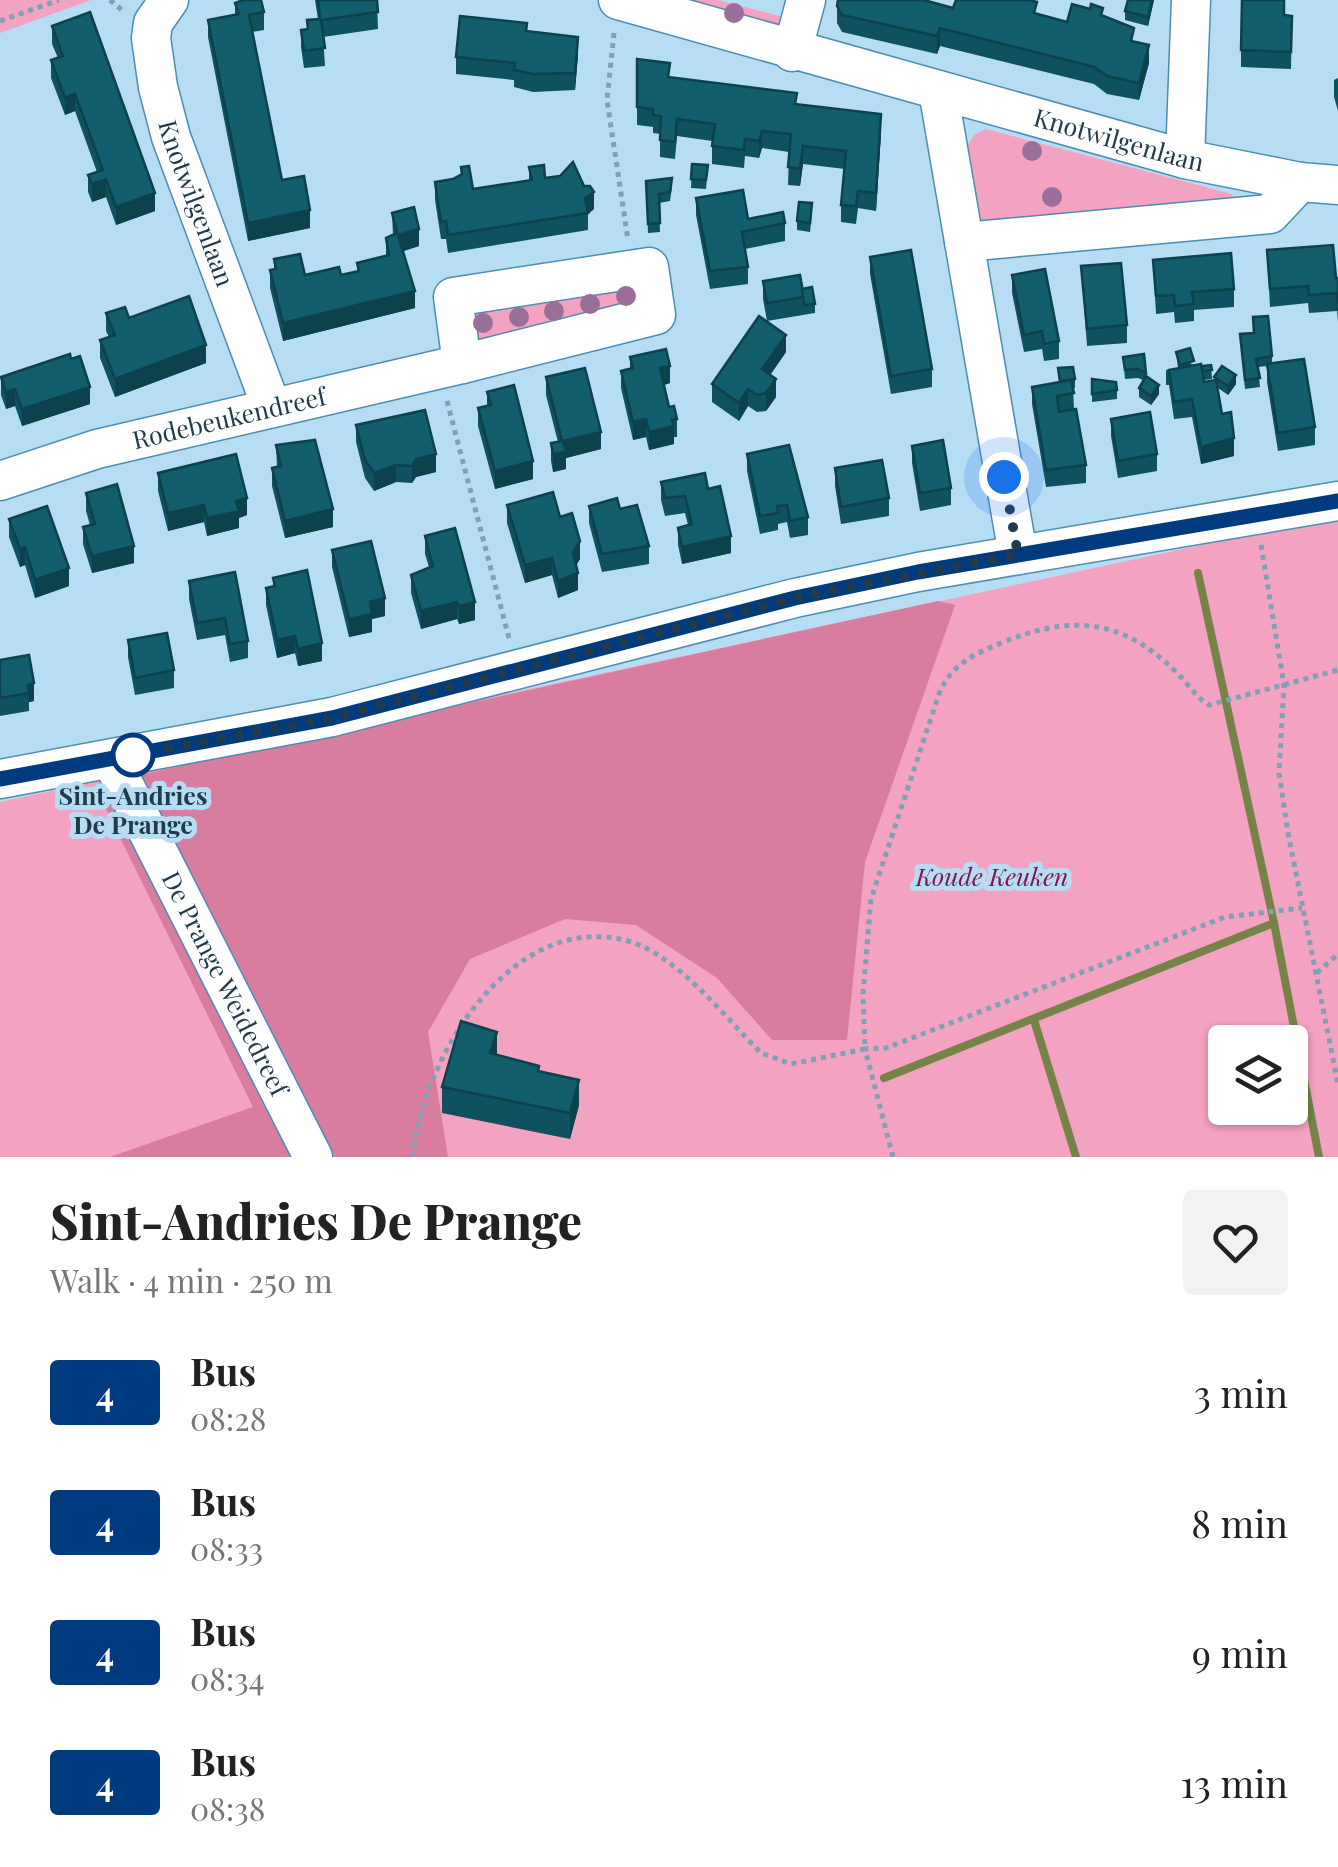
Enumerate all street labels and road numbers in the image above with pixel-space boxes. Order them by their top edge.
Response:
street label: Knotwilgenlaan [1030,99,1207,177]
street label: Knotwilgenlaan [152,116,243,291]
street label: Rodebeukendreef [129,378,331,455]
street label: De Prange Weidedreef [156,865,298,1102]

